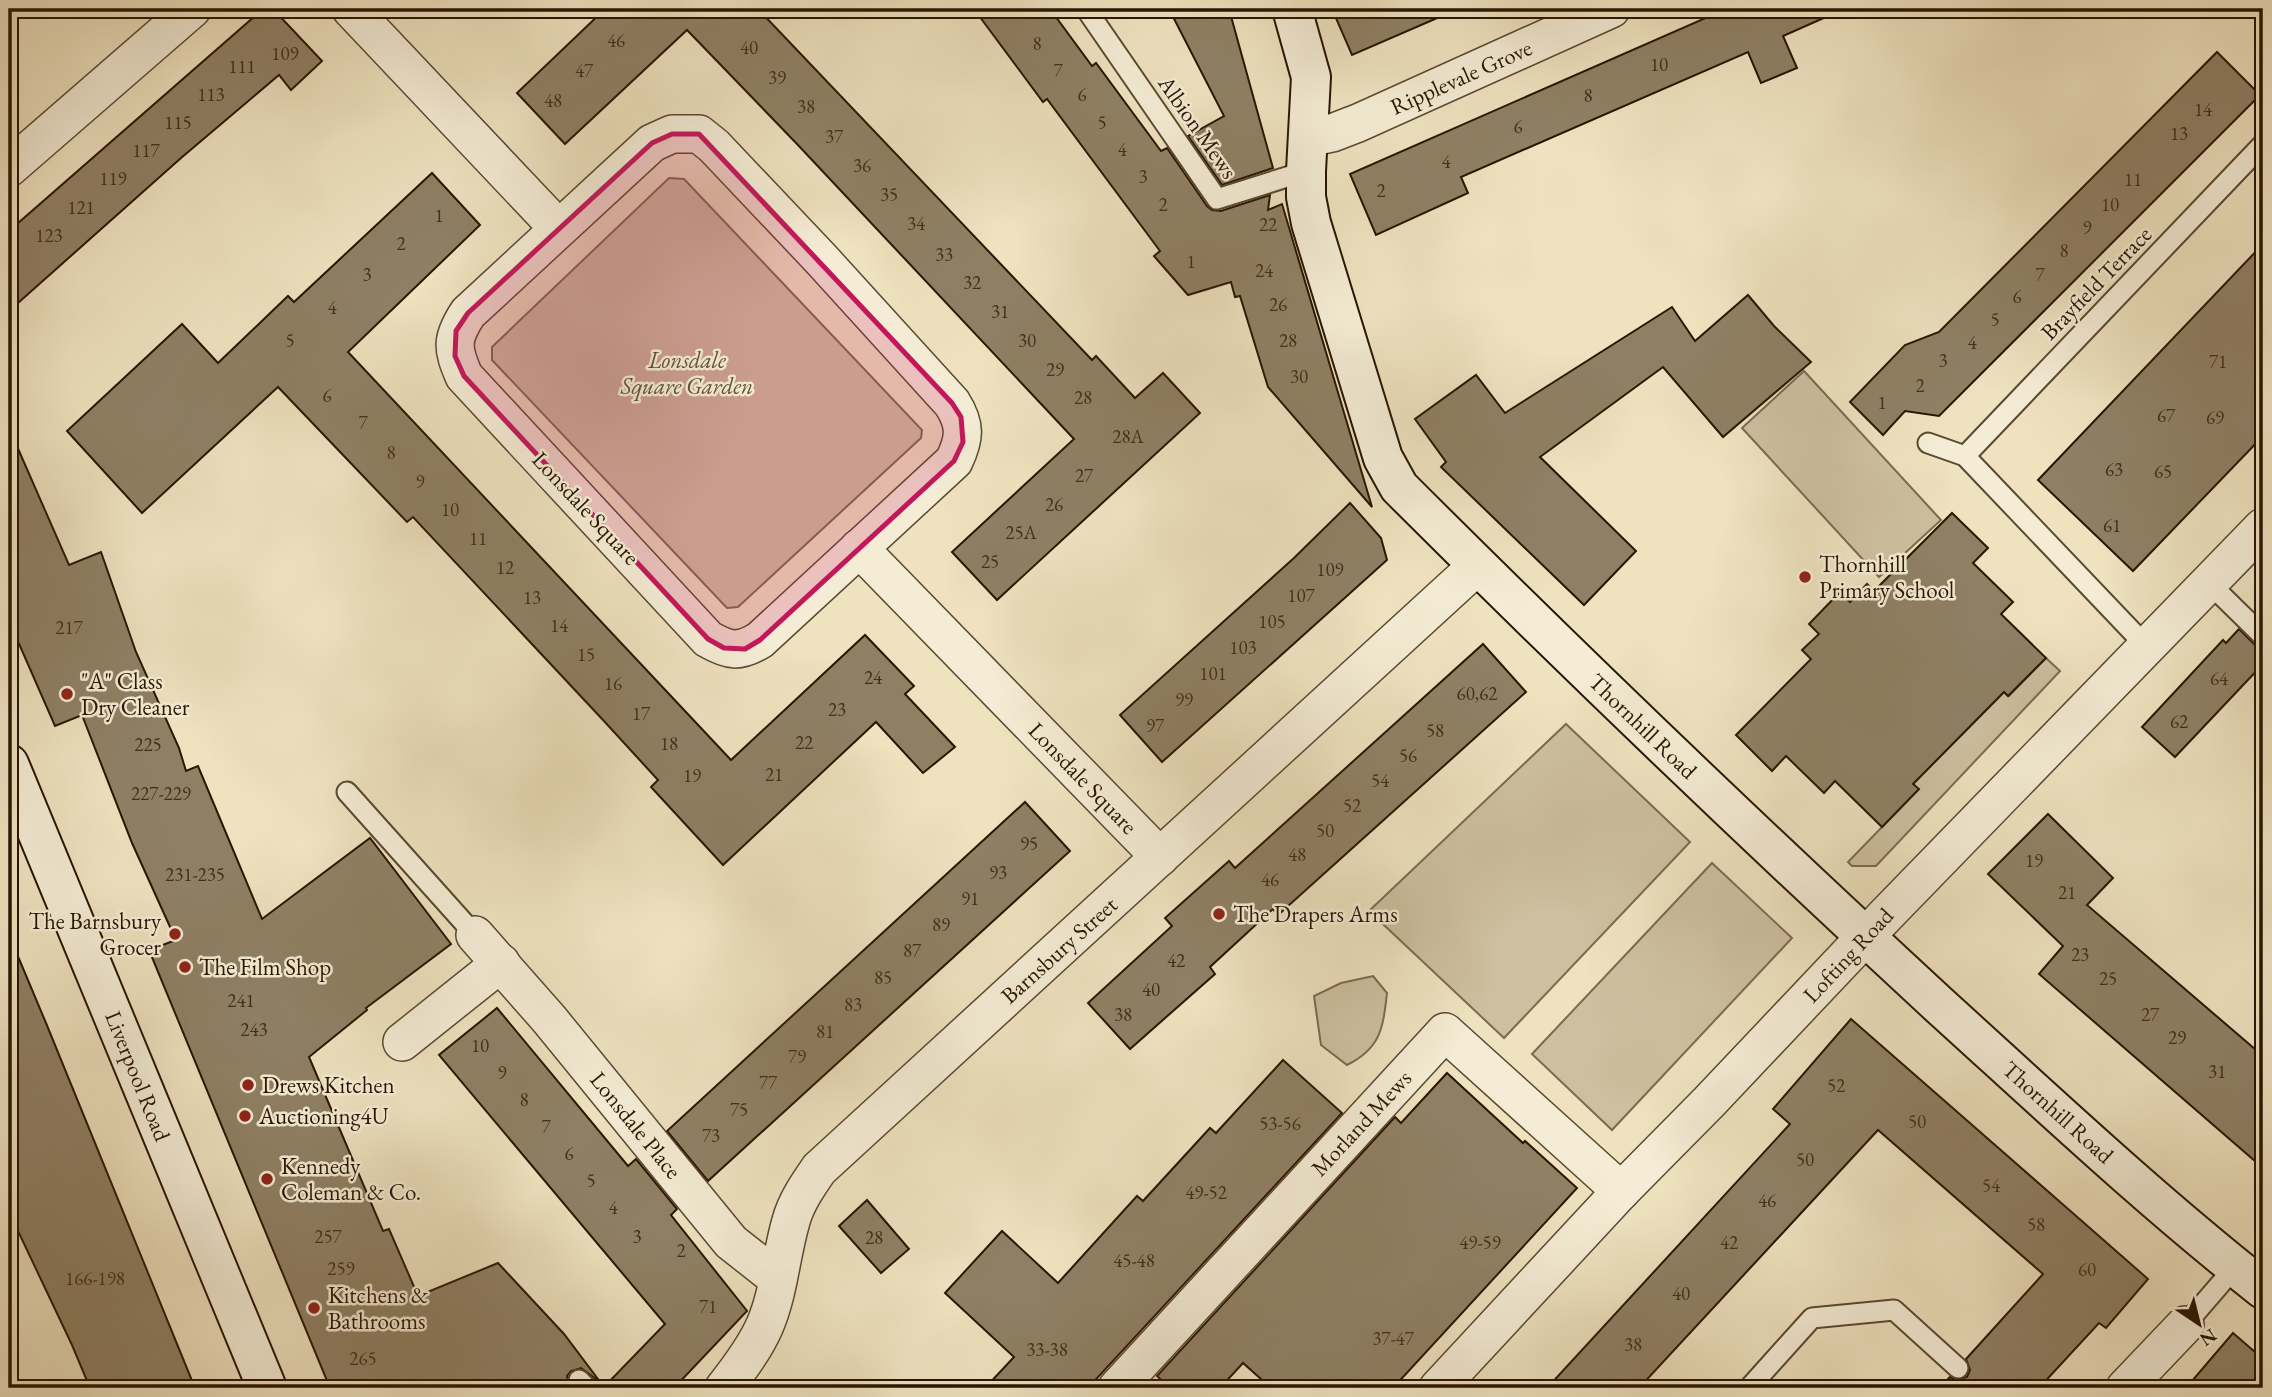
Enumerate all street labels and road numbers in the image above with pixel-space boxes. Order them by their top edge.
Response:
street label: Ripplevale Grove [1385,32,1537,122]
street label: Albion Mews [1151,69,1245,185]
street label: Brayfield Terrace [2034,220,2158,346]
street label: Lonsdale Square [526,445,646,571]
street label: Thornhill Road [1582,667,1704,786]
street label: Lonsdale Square [1022,715,1144,841]
street label: Barnsbury Street [994,889,1124,1010]
street label: Lofting Road [1796,901,1900,1009]
street label: Liverpool Road [98,1006,178,1146]
street label: Thornhill Road [1996,1054,2120,1170]
street label: Morland Mews [1304,1063,1418,1183]
street label: Lonsdale Place [584,1065,688,1185]

